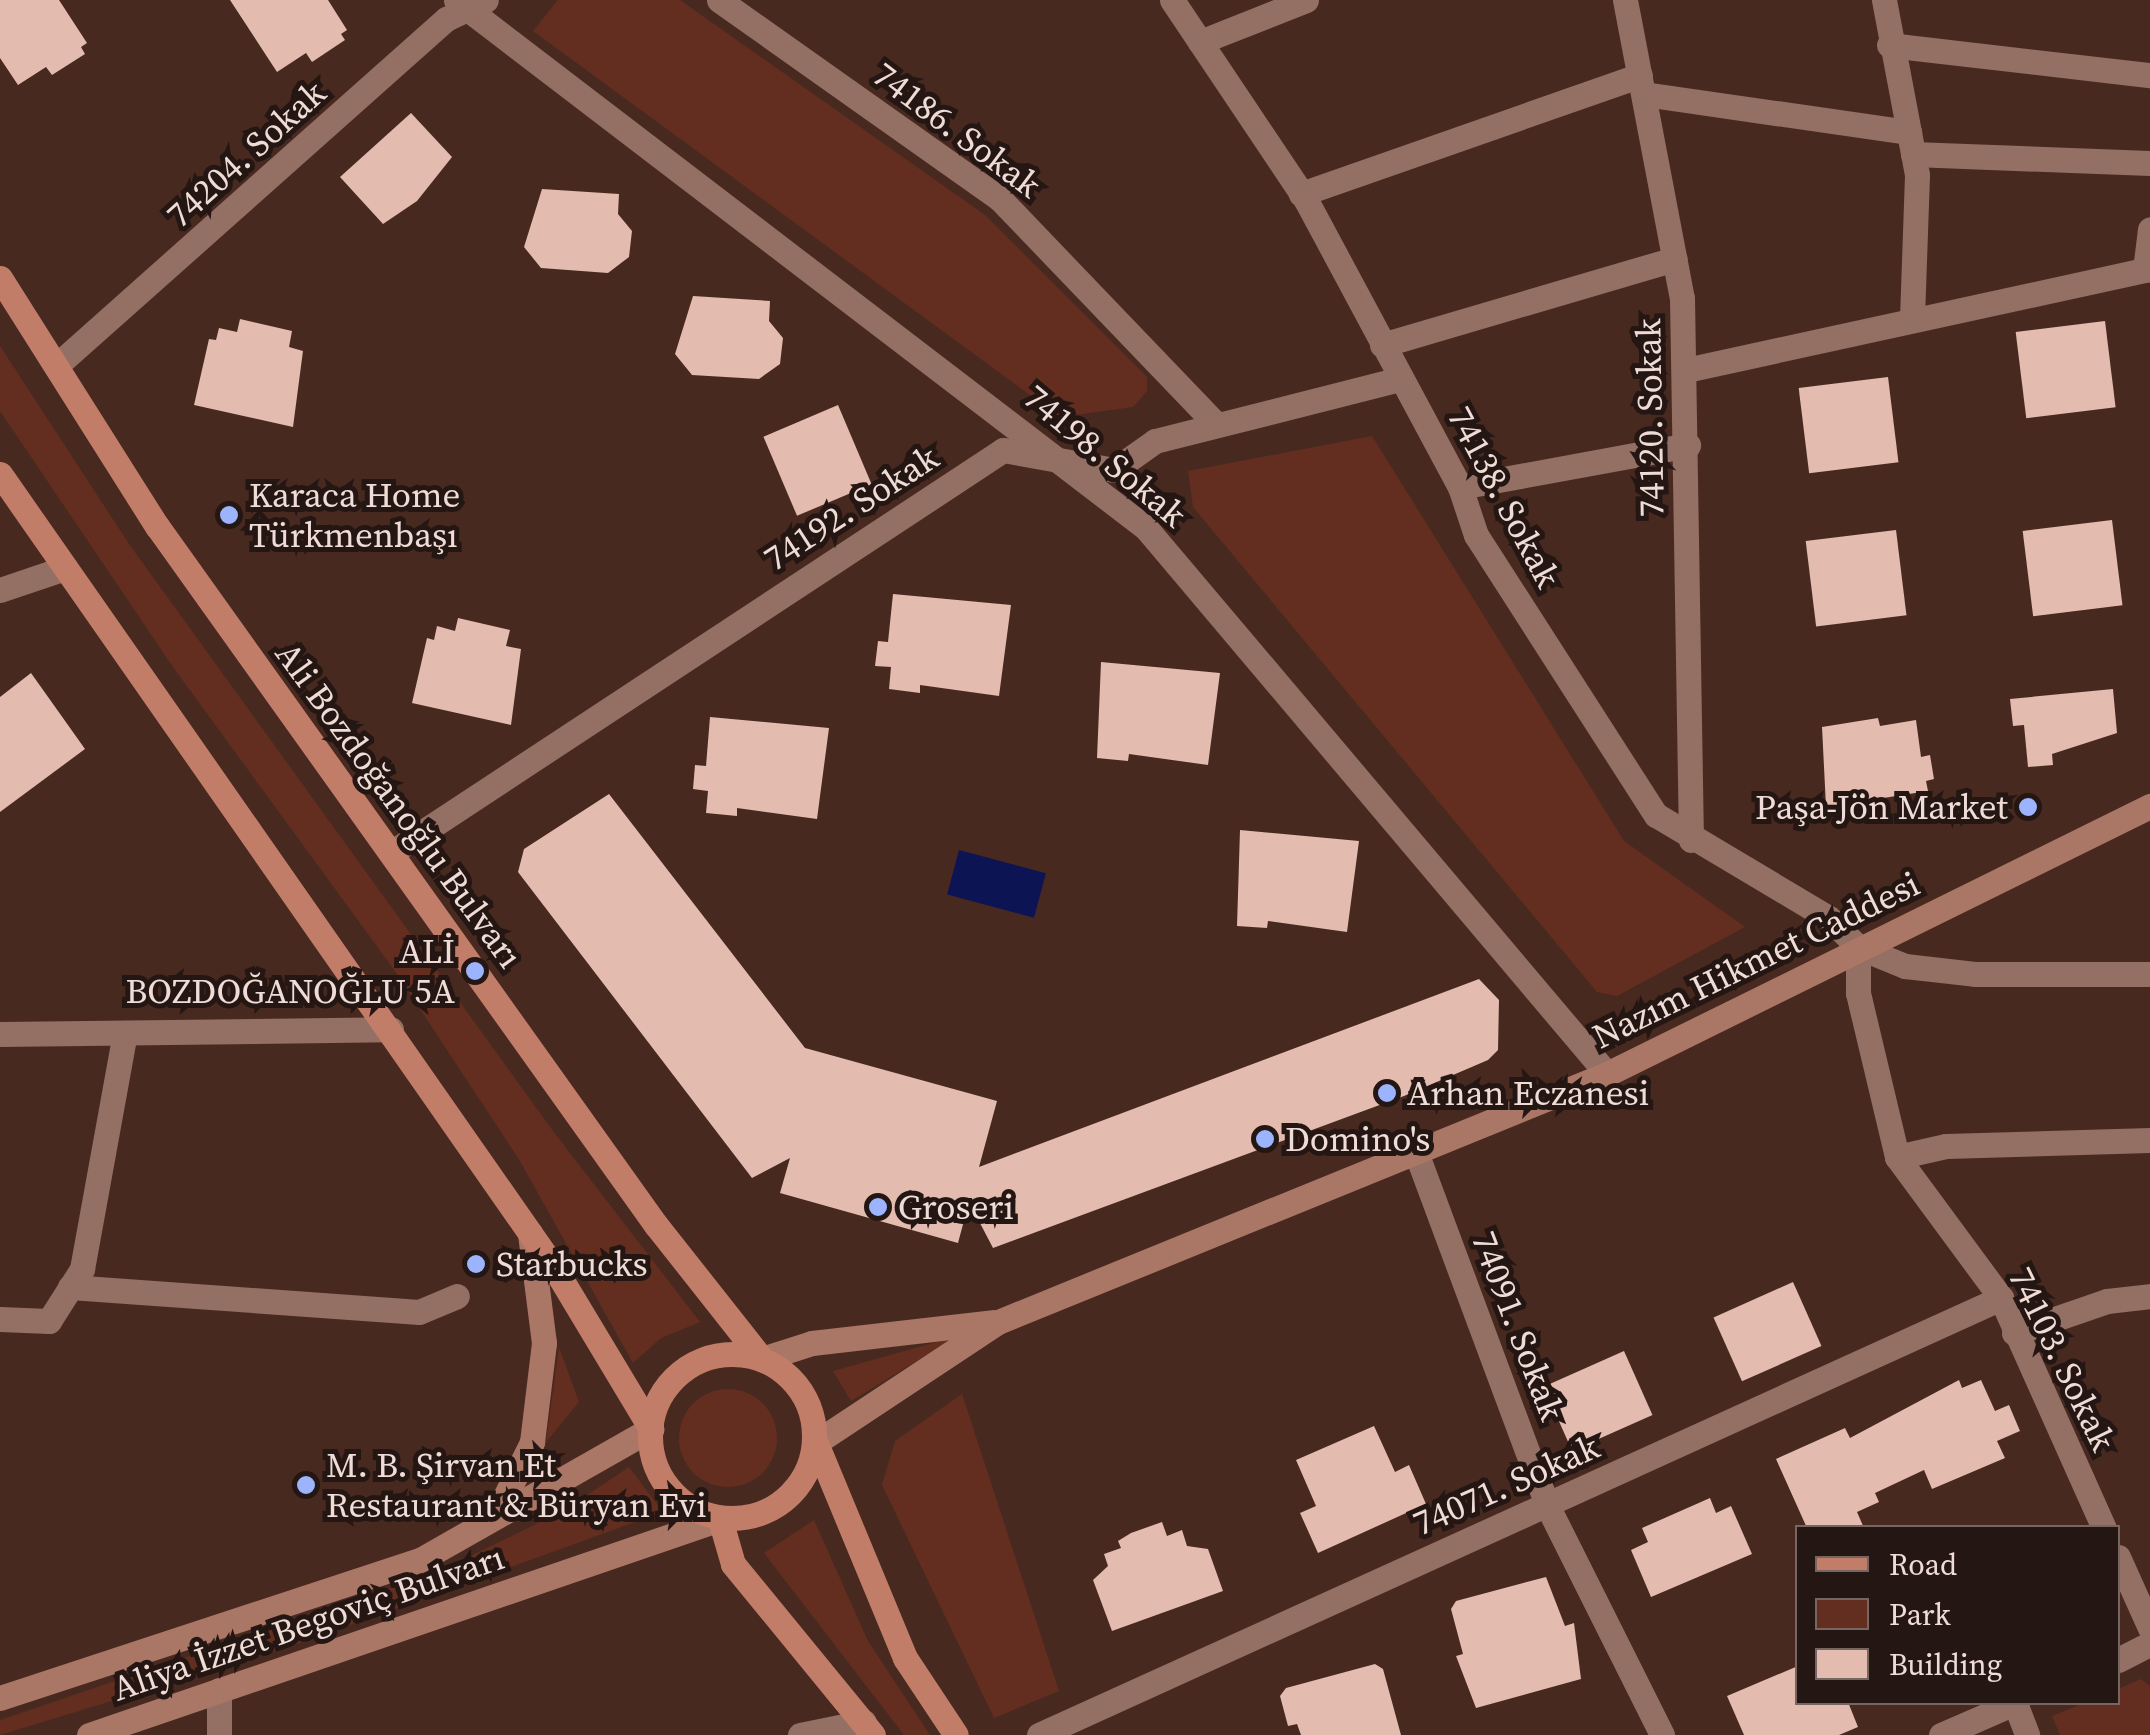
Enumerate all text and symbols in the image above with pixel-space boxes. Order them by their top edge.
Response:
street label: 74186. Sokak [865,53,1049,207]
street label: 74204. Sokak [158,72,334,236]
street label: 74120. Sokak [1627,318,1673,518]
street label: 74198. Sokak [1015,376,1195,536]
street label: 74138. Sokak [1439,399,1569,595]
street label: 74192. Sokak [756,436,946,580]
place label: Karaca Home Türkmenbaşı [249,474,460,556]
marker: Karaca Home Türkmenbaşı [218,504,240,526]
street label: Ali Bozdoğanoğlu Bulvarı [267,634,531,976]
place label: Paşa-Jön Market [1755,786,2008,828]
marker: Paşa-Jön Market [2017,796,2039,818]
street label: Nazım Hikmet Caddesi [1586,863,1926,1057]
place label: ALİ BOZDOĞANOĞLU 5A [126,930,455,1012]
marker: ALİ BOZDOĞANOĞLU 5A [464,960,486,982]
place label: Arhan Eczanesi [1407,1072,1649,1114]
marker: Arhan Eczanesi [1376,1082,1398,1104]
place label: Domino's [1285,1118,1431,1160]
marker: Domino's [1254,1128,1276,1150]
place label: Groseri [898,1186,1014,1228]
marker: Groseri [867,1196,889,1218]
street label: 74091. Sokak [1463,1226,1573,1426]
place label: Starbucks [496,1243,648,1285]
marker: Starbucks [465,1253,487,1275]
street label: 74103. Sokak [1999,1260,2125,1458]
street label: 74071. Sokak [1407,1425,1605,1545]
place label: M. B. Şirvan Et Restaurant & Büryan Evi [326,1444,707,1526]
marker: M. B. Şirvan Et Restaurant & Büryan Evi [295,1474,317,1496]
legend [1795,1525,2120,1705]
street label: Aliya İzzet Begoviç Bulvarı [107,1536,509,1710]
text: Road [1889,1544,1957,1585]
text: Park [1889,1594,1951,1635]
text: Building [1889,1644,2002,1685]

